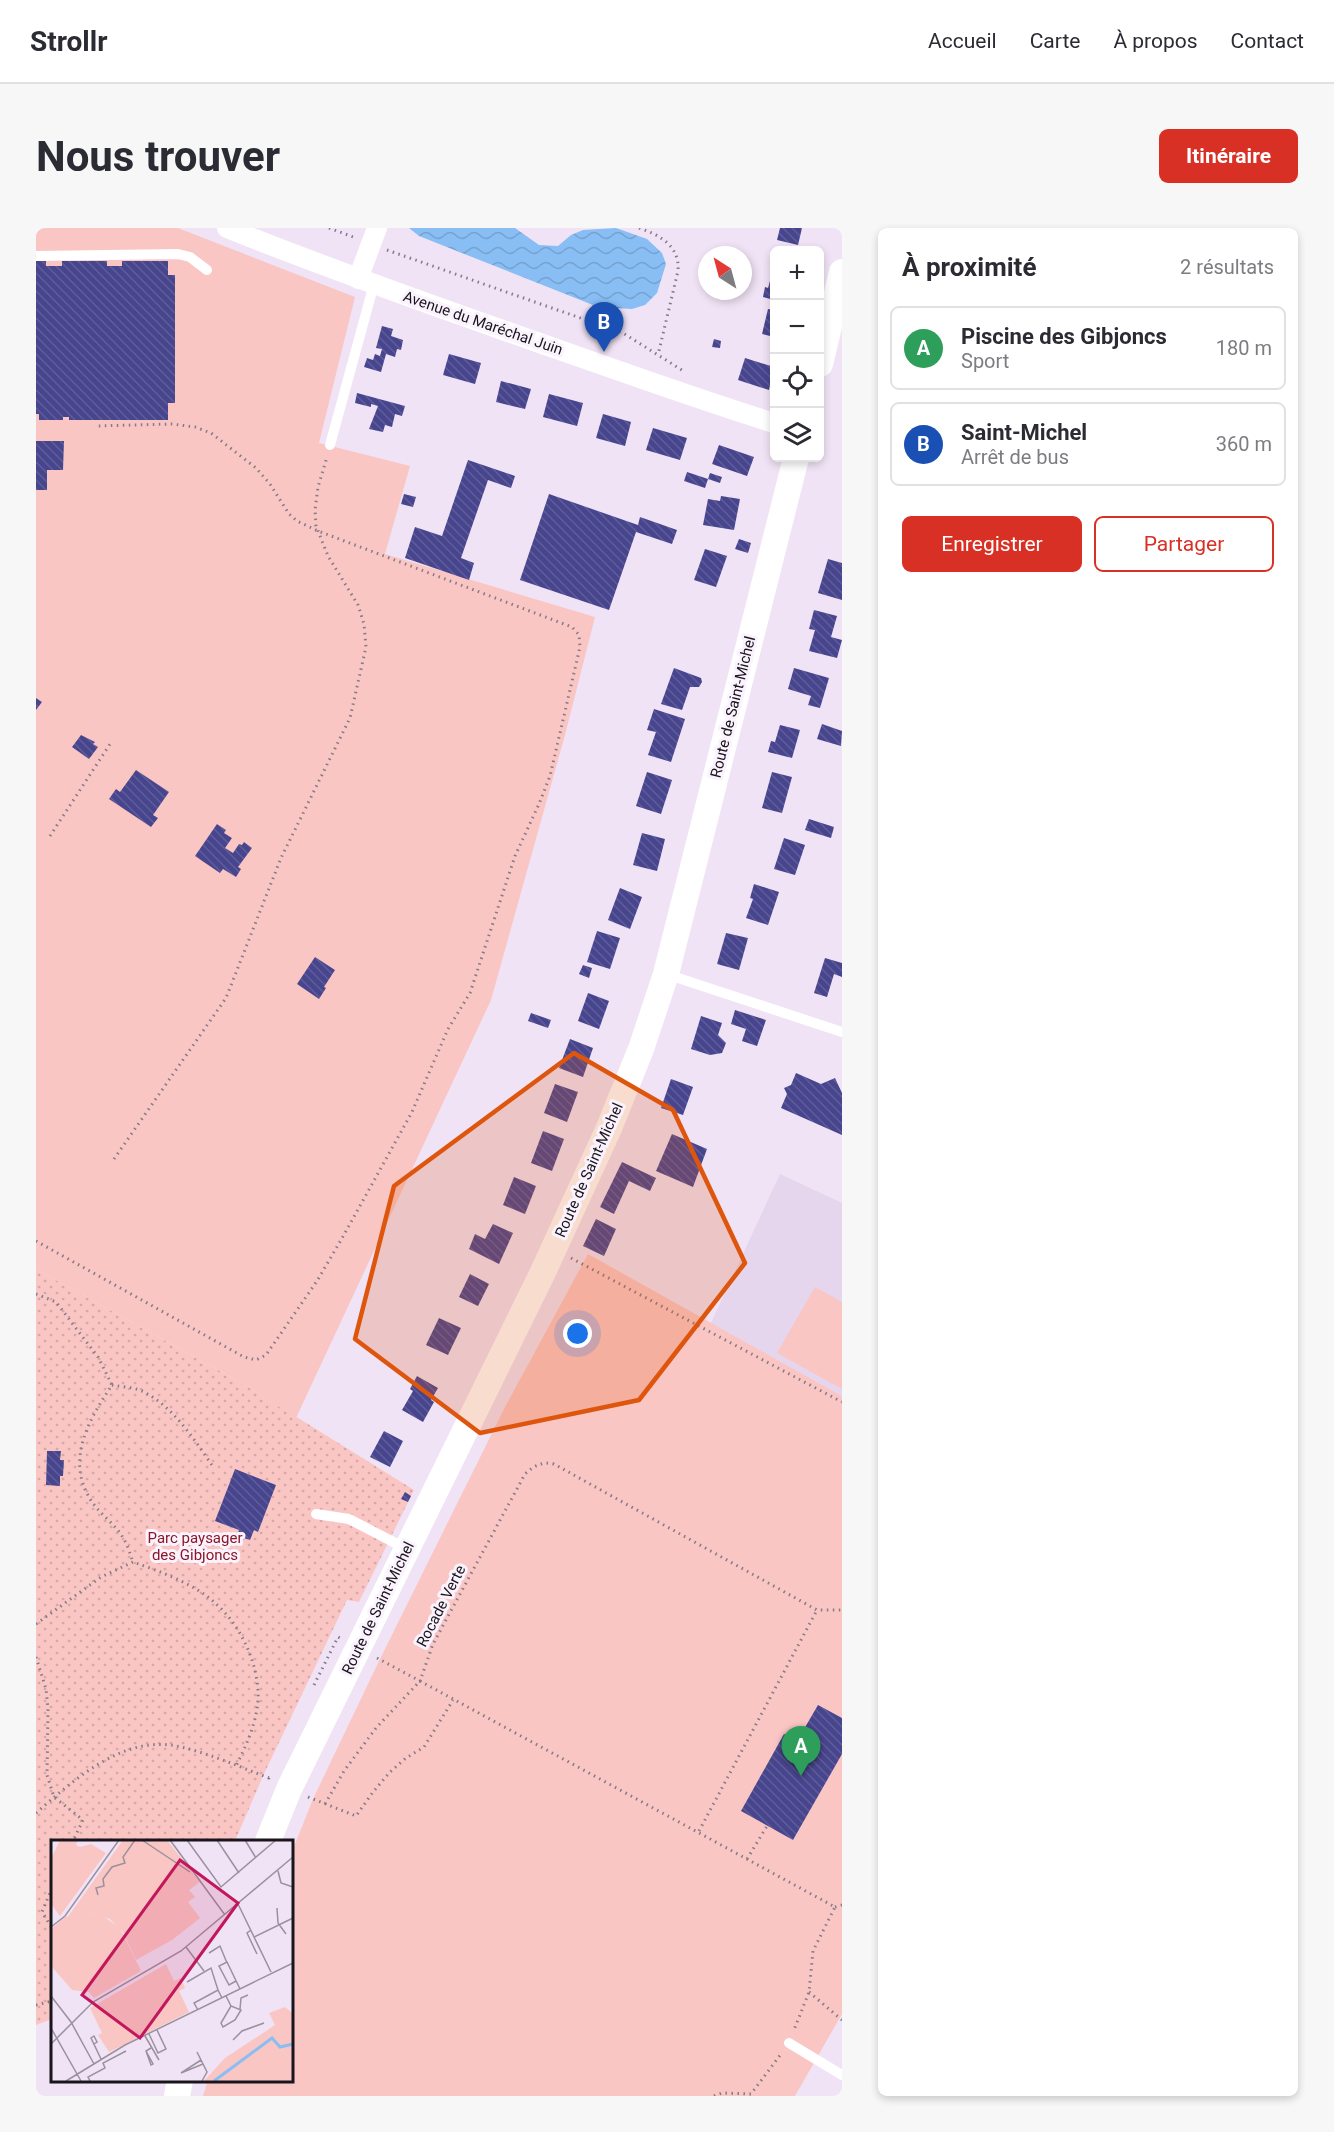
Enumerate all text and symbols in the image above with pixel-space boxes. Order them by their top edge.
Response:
text: Strollr [30,25,107,58]
text: Accueil [928,29,997,53]
text: Carte [1030,29,1080,53]
text: À propos [1113,29,1198,53]
text: Contact [1231,29,1304,53]
button: Itinéraire [1159,129,1298,183]
text: Nous trouver [36,132,280,181]
north arrow [698,246,752,300]
map controls [770,246,824,462]
button: + [770,246,824,300]
text: À proximité [902,252,1036,282]
text: 2 résultats [1180,255,1274,279]
street label: Avenue du Maréchal Juin [401,287,565,359]
button: − [770,300,824,354]
pin: B [584,302,624,352]
text: Piscine des Gibjoncs [961,324,1167,349]
text: A [917,336,930,360]
text: 180 m [1216,336,1272,360]
text: Sport [961,349,1009,373]
button: locate [770,354,824,408]
button: layers [770,408,824,462]
text: Saint-Michel [961,420,1087,445]
text: B [917,432,930,456]
text: 360 m [1216,432,1272,456]
text: Arrêt de bus [961,445,1069,469]
button: Enregistrer [902,516,1082,572]
button: Partager [1094,516,1274,572]
street label: Route de Saint-Michel [707,634,759,780]
street label: Route de Saint-Michel [551,1100,627,1240]
your location [563,1319,592,1348]
park label: Parc paysager des Gibjoncs [148,1529,243,1564]
street label: Route de Saint-Michel [338,1539,418,1677]
street label: Rocade Verte [413,1562,469,1650]
pin: A [782,1726,820,1776]
inset map [51,1840,292,2081]

